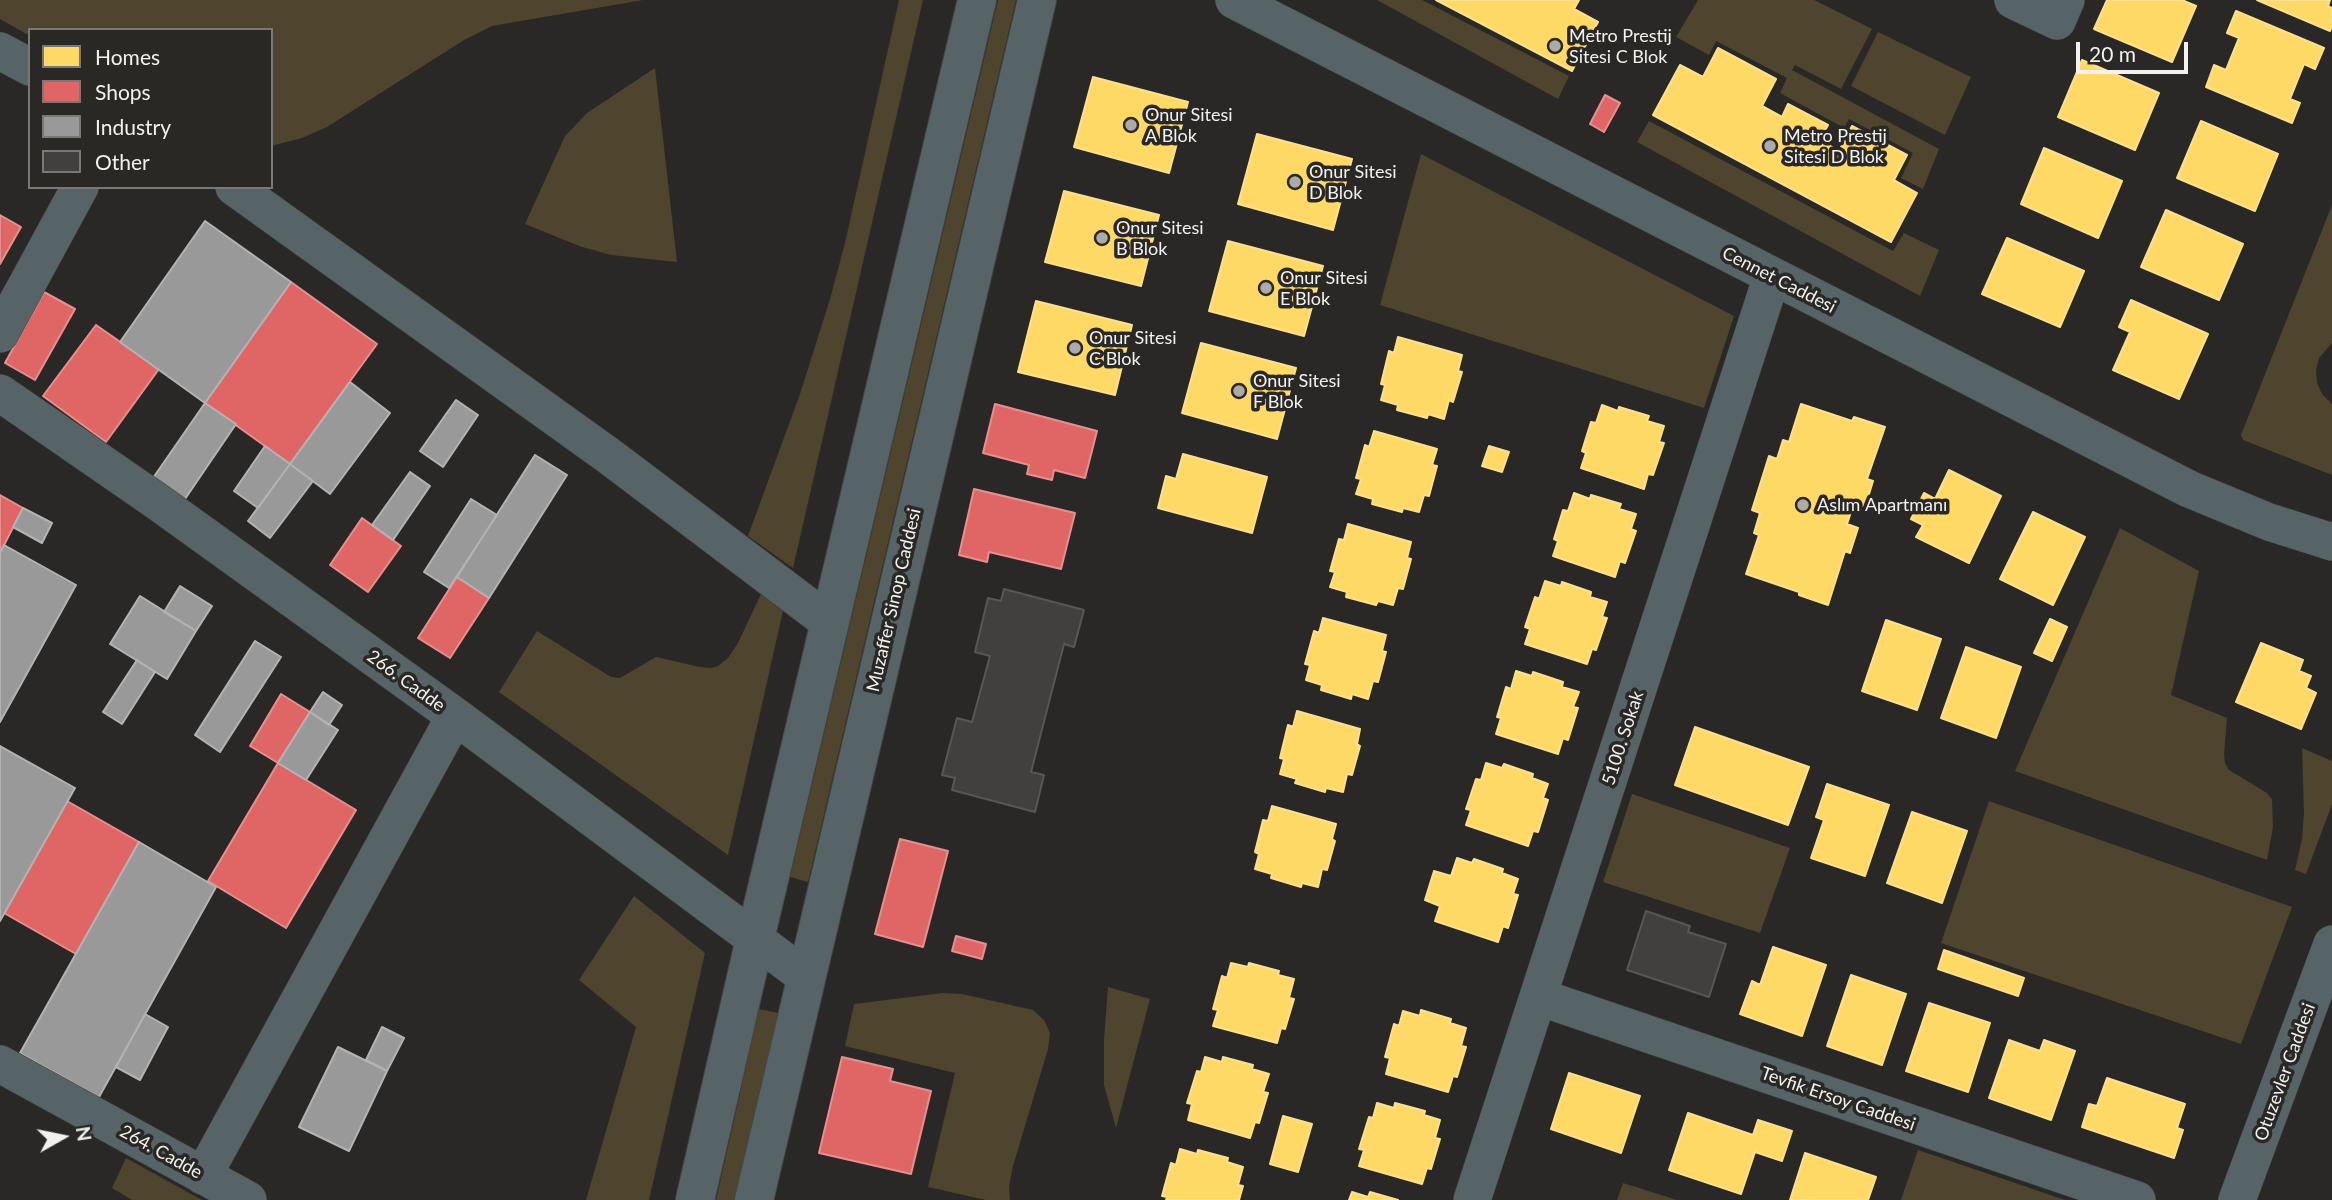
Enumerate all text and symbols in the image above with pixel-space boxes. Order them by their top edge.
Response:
place label: Metro Prestij Sitesi C Blok [1569,25,1672,68]
legend [28,28,273,189]
scale bar [2080,28,2192,72]
marker: Metro Prestij Sitesi C Blok [1547,38,1563,54]
text: 20 m [2089,41,2136,66]
text: Homes [95,44,160,69]
text: Shops [95,79,151,104]
place label: Onur Sitesi A Blok [1145,104,1232,146]
text: Industry [95,114,171,139]
marker: Onur Sitesi A Blok [1123,117,1139,133]
place label: Metro Prestij Sitesi D Blok [1784,125,1887,168]
marker: Metro Prestij Sitesi D Blok [1762,138,1778,154]
text: Other [95,149,150,174]
place label: Onur Sitesi D Blok [1309,161,1396,204]
marker: Onur Sitesi D Blok [1287,174,1303,190]
place label: Onur Sitesi B Blok [1116,217,1203,260]
marker: Onur Sitesi B Blok [1094,230,1110,246]
street label: Cennet Caddesi [1719,242,1839,318]
place label: Onur Sitesi E Blok [1280,267,1367,310]
marker: Onur Sitesi E Blok [1258,280,1274,296]
place label: Onur Sitesi C Blok [1089,327,1176,370]
marker: Onur Sitesi C Blok [1067,340,1083,356]
place label: Onur Sitesi F Blok [1253,370,1340,412]
marker: Onur Sitesi F Blok [1231,383,1247,399]
place label: Aslım Apartmanı [1817,494,1947,516]
marker: Aslım Apartmanı [1795,497,1811,513]
street label: Muzaffer Sinop Caddesi [862,506,926,694]
street label: 266. Cadde [363,646,449,716]
street label: 5100. Sokak [1598,688,1648,788]
street label: Otuzevler Caddesi [2250,1000,2320,1144]
street label: Tevfik Ersoy Caddesi [1758,1062,1918,1136]
north arrow [28,1102,98,1172]
street label: 264. Cadde [116,1121,206,1183]
text: N [72,1125,97,1143]

